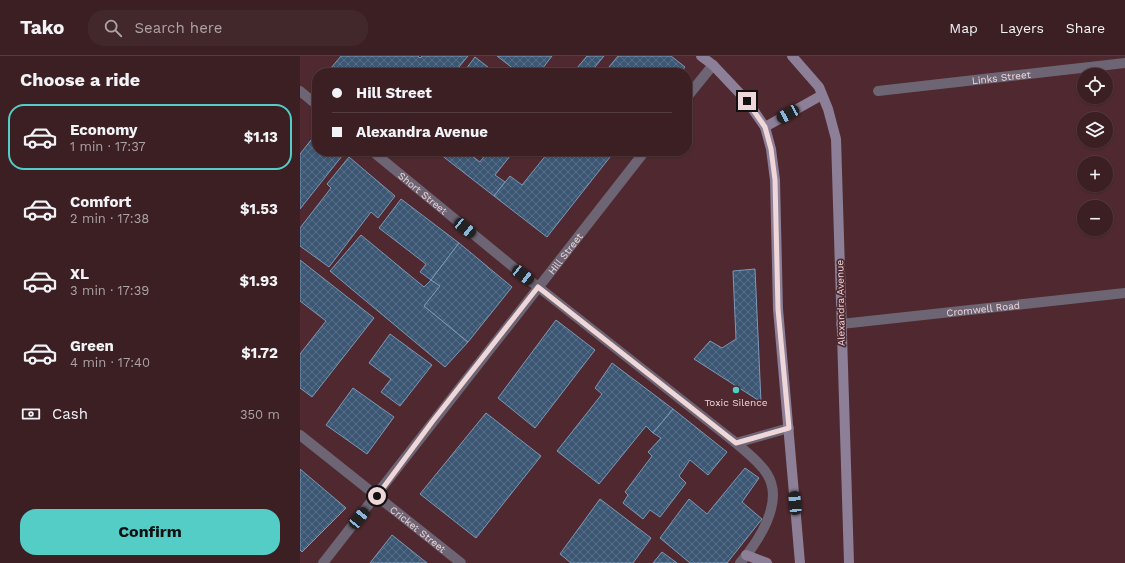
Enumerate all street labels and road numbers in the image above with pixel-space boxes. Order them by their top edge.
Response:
street label: Links Street [971,69,1032,86]
street label: Short Street [396,170,450,217]
street label: Hill Street [546,230,585,276]
street label: Alexandra Avenue [834,260,847,346]
street label: Cromwell Road [946,300,1021,318]
street label: Cricket Street [388,504,449,555]

